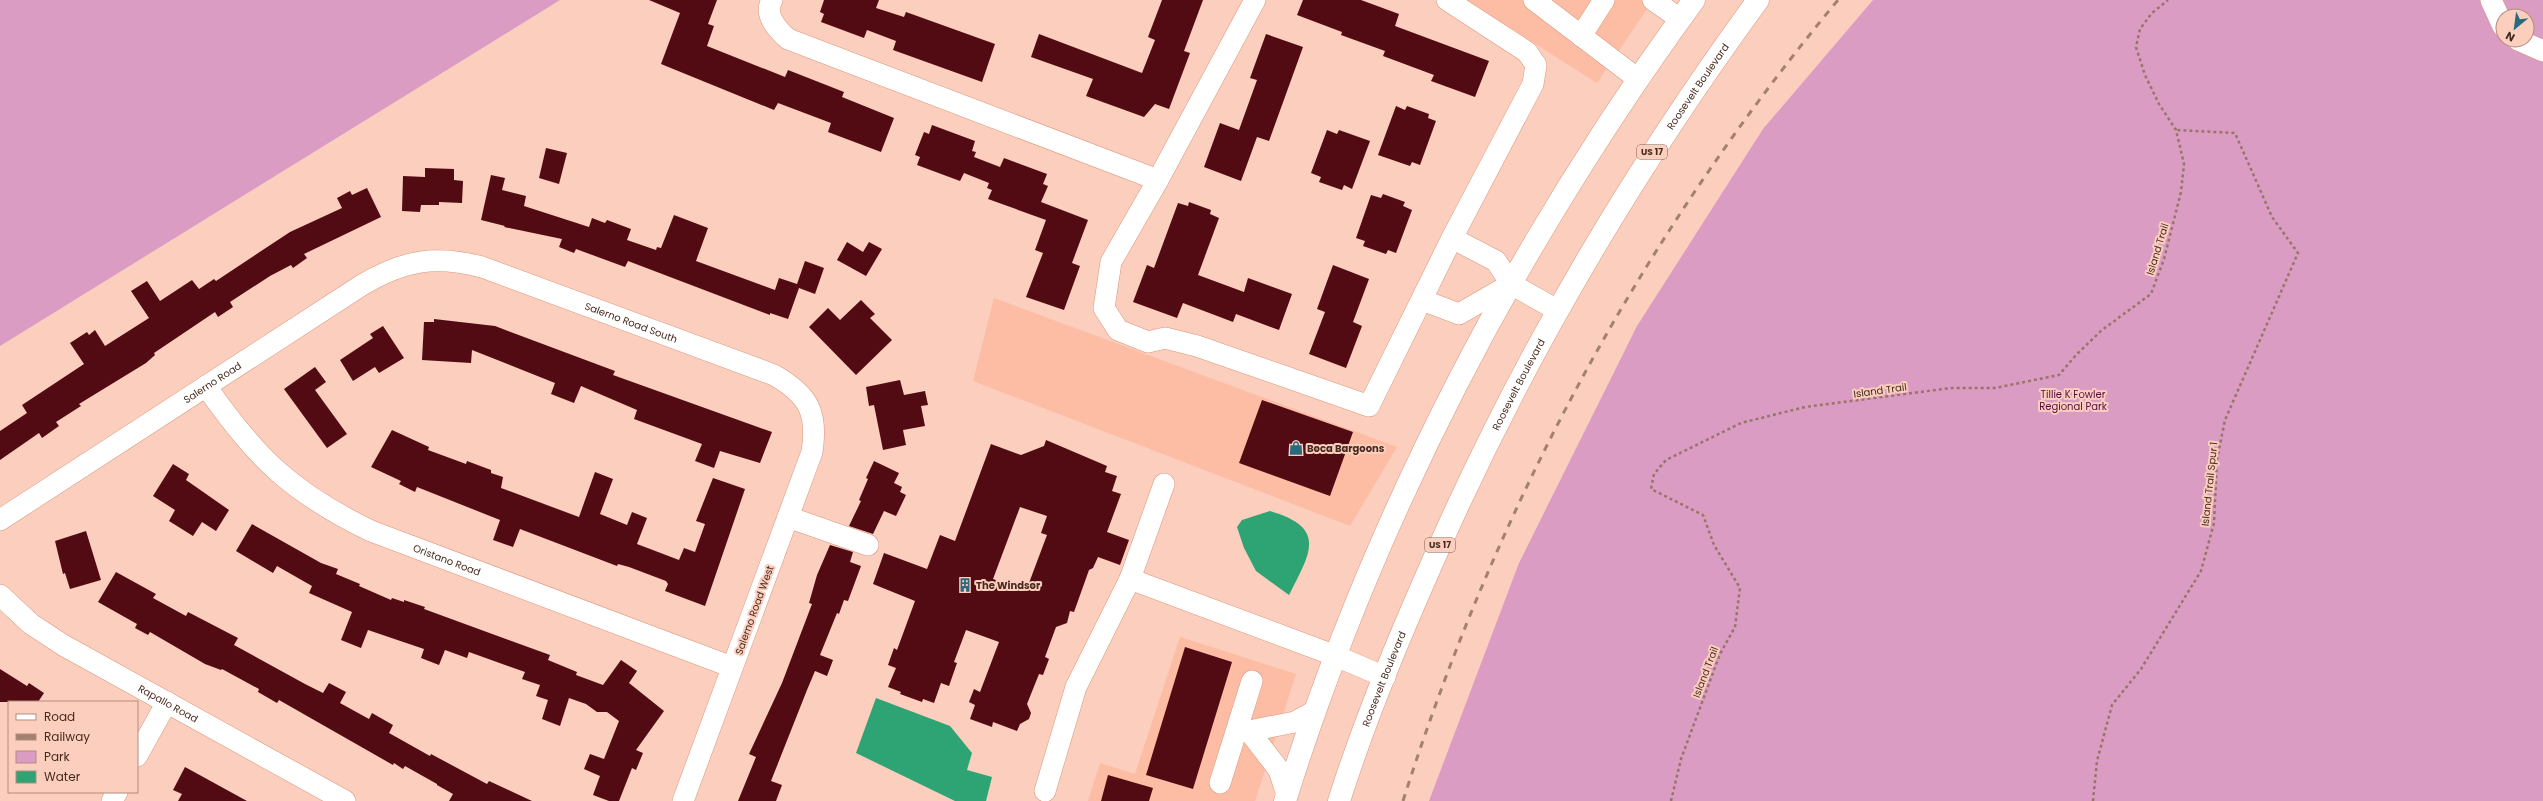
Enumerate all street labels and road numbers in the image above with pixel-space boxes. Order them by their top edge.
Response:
street label: Roosevelt Boulevard [1663,40,1733,133]
road number: US 17 [1637,145,1667,159]
street label: Island Trail [2142,221,2172,277]
street label: Salerno Road South [583,299,680,347]
street label: Roosevelt Boulevard [1488,336,1549,433]
street label: Salerno Road [180,358,244,407]
street label: Island Trail [1853,379,1908,402]
street label: Island Trail Spur 1 [2198,441,2221,527]
road number: US 17 [1425,538,1455,552]
street label: Oristano Road [411,541,483,580]
street label: Salerno Road West [731,563,778,657]
street label: Roosevelt Boulevard [1358,629,1410,729]
street label: Island Trail [1689,644,1722,700]
street label: Rapallo Road [135,681,201,726]

